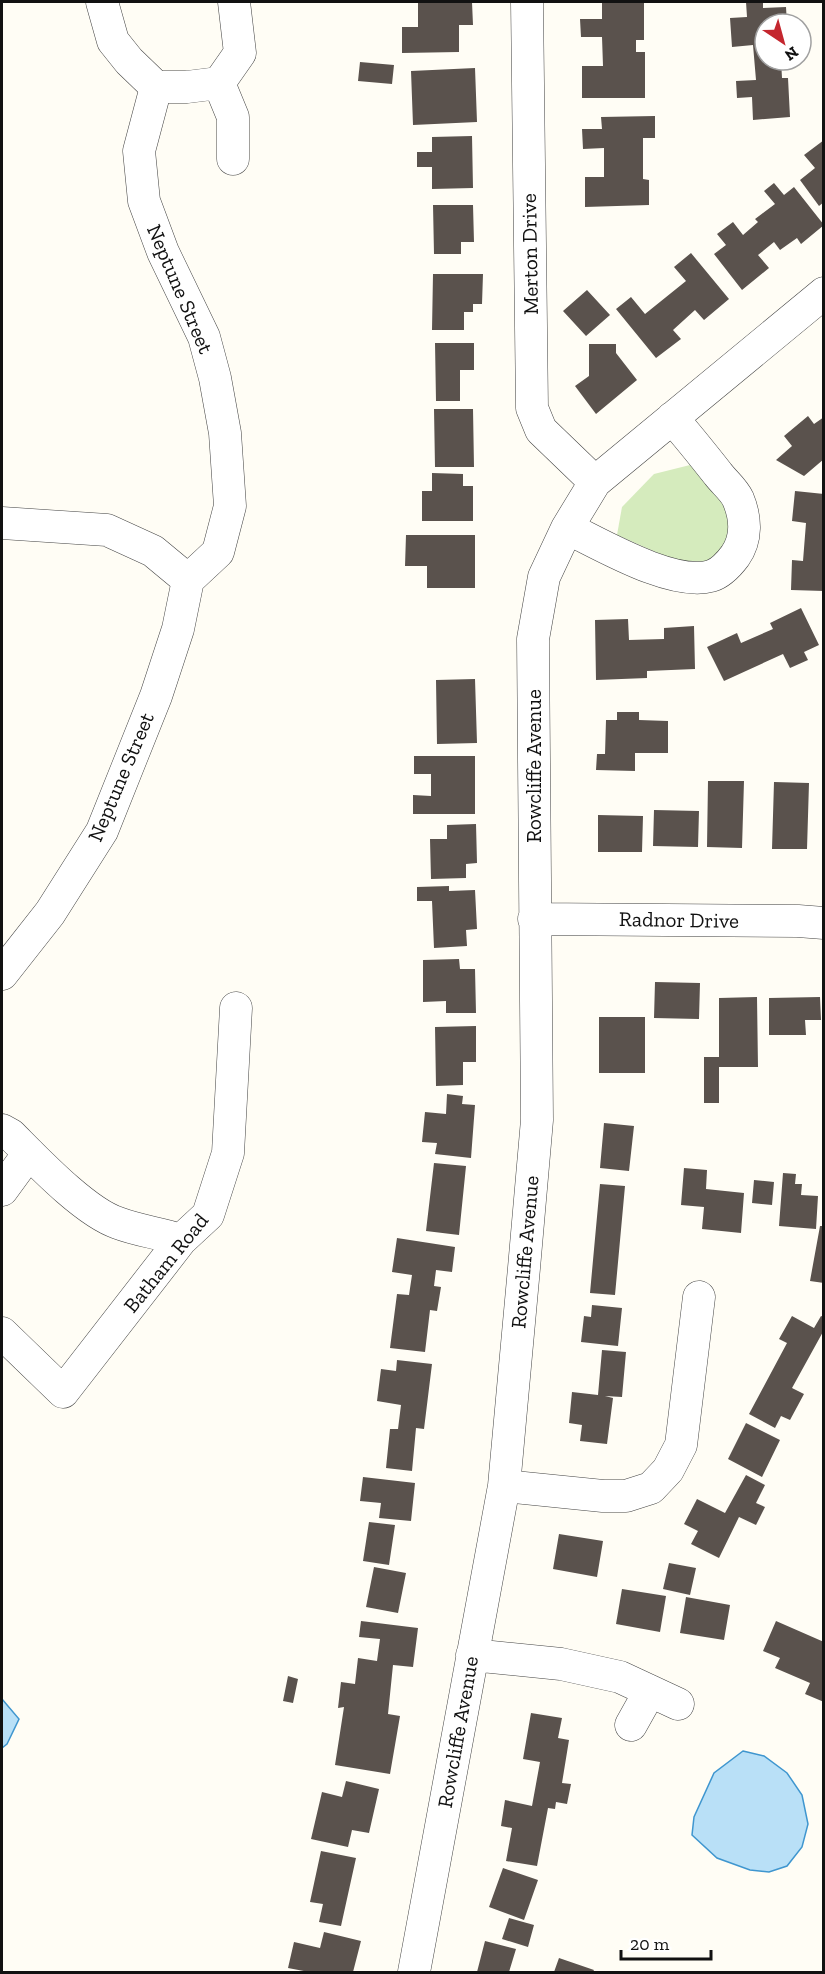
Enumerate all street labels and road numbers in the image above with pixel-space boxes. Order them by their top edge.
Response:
street label: Merton Drive [516,193,543,315]
street label: Neptune Street [142,220,219,357]
street label: Rowcliffe Avenue [521,689,546,843]
street label: Neptune Street [82,708,159,845]
street label: Radnor Drive [619,906,739,933]
street label: Rowcliffe Avenue [505,1174,544,1330]
street label: Batham Road [118,1208,214,1317]
street label: Rowcliffe Avenue [432,1654,483,1810]

